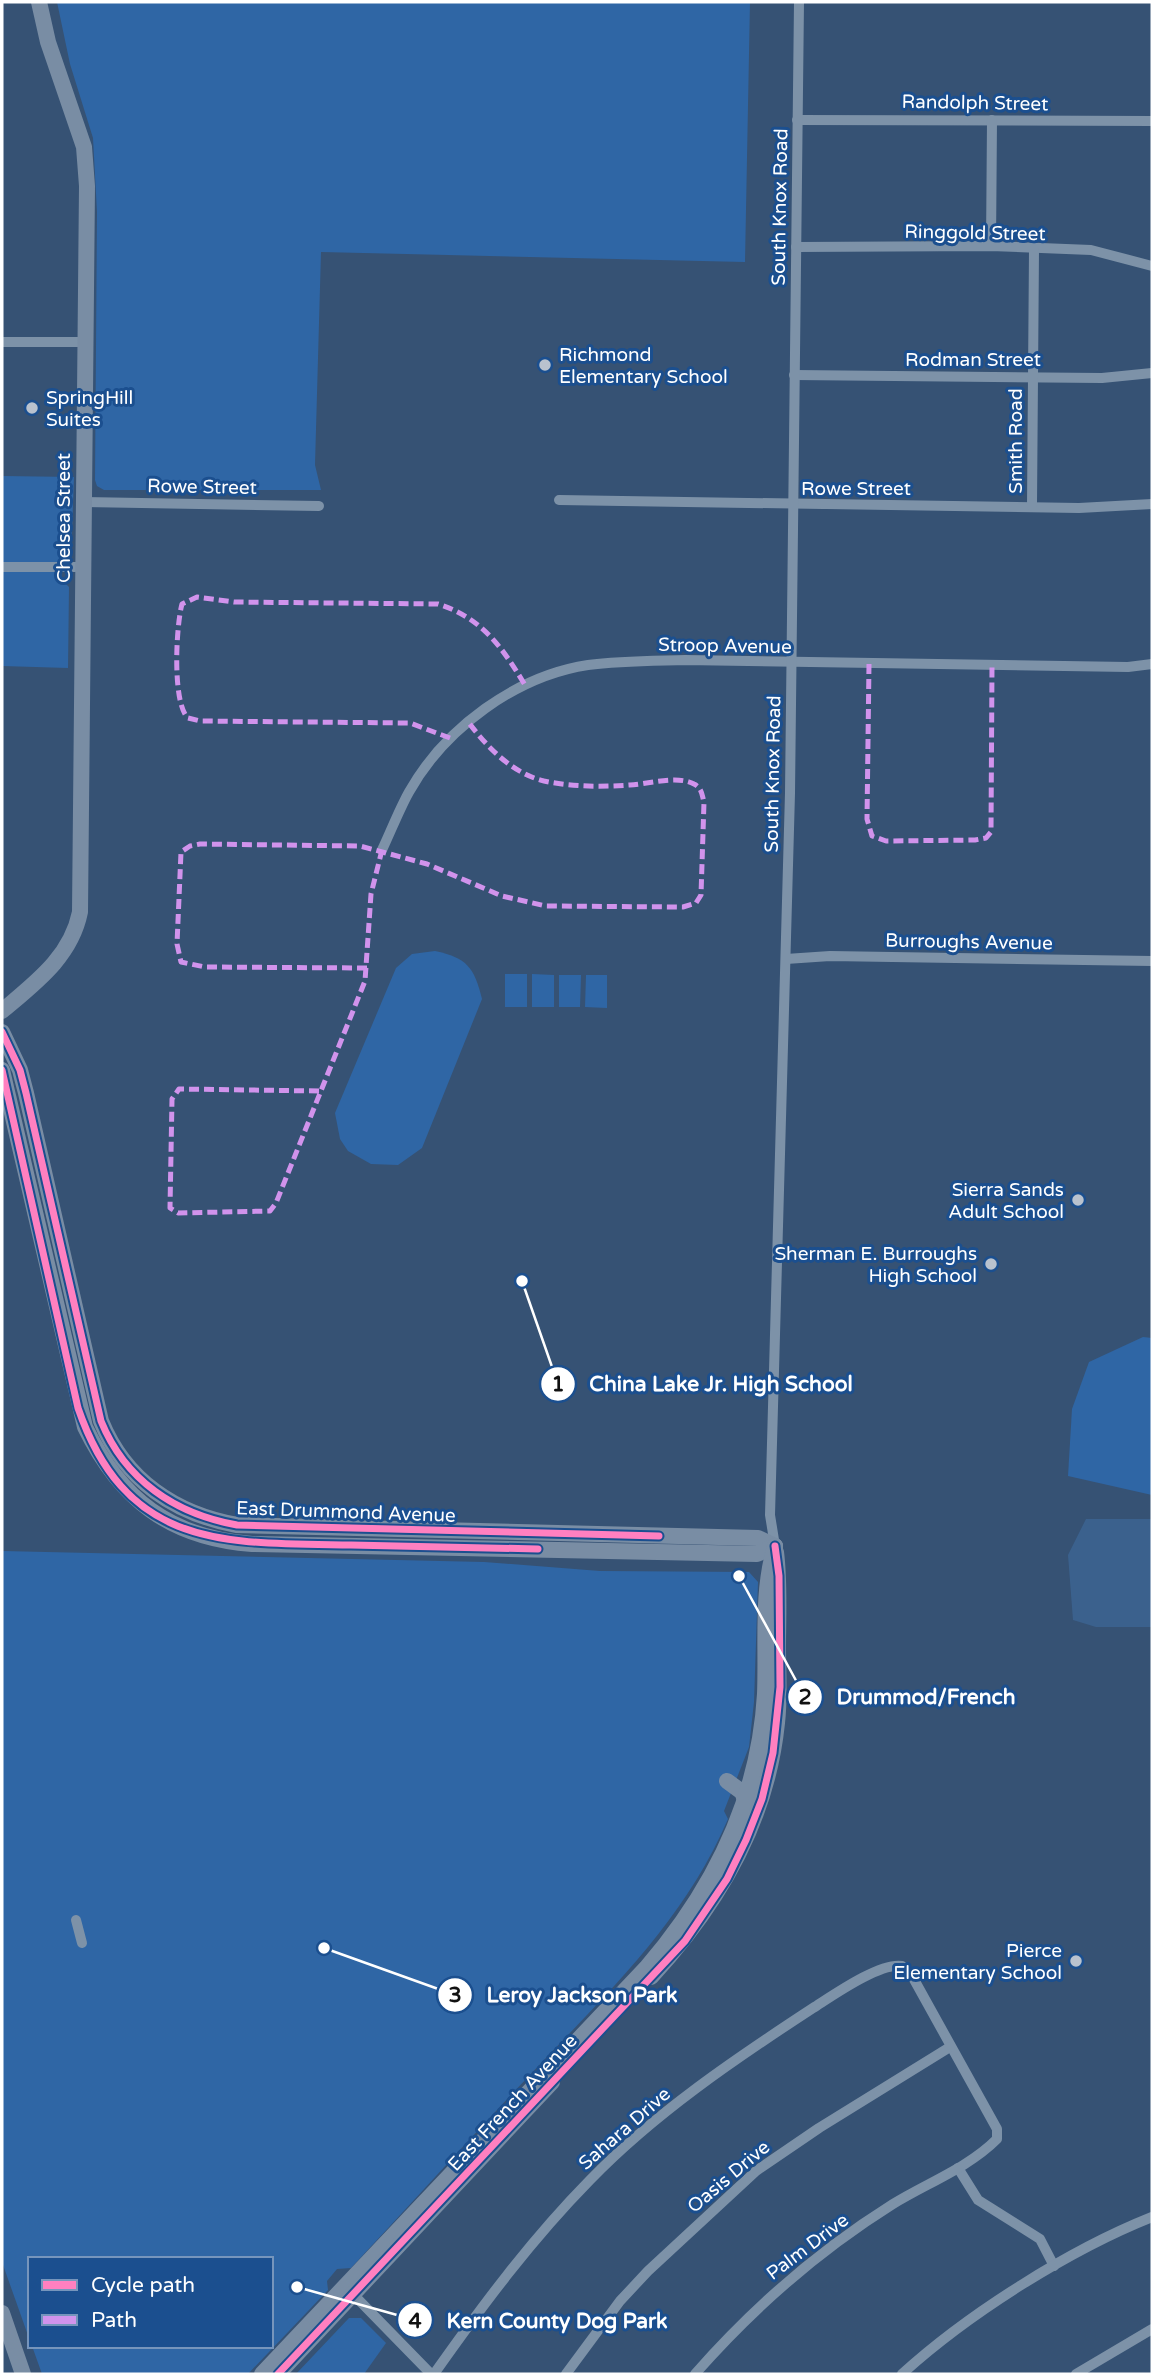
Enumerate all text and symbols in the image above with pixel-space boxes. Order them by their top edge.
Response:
street label: Randolph Street [901,91,1049,115]
street label: South Knox Road [768,128,792,286]
street label: Ringgold Street [904,221,1046,245]
place label: Richmond Elementary School [559,344,728,388]
street label: Rodman Street [905,349,1041,371]
marker: Richmond Elementary School [537,357,553,373]
place label: SpringHill Suites [46,387,133,431]
street label: Smith Road [1005,388,1027,494]
marker: SpringHill Suites [24,400,40,416]
street label: Chelsea Street [53,453,75,583]
street label: Rowe Street [147,475,257,499]
street label: Rowe Street [801,478,911,500]
street label: Stroop Avenue [658,634,792,658]
street label: South Knox Road [761,695,785,853]
street label: Burroughs Avenue [885,930,1053,954]
place label: Sierra Sands Adult School [948,1179,1064,1223]
marker: Sierra Sands Adult School [1070,1192,1086,1208]
place label: Sherman E. Burroughs High School [775,1243,977,1287]
marker: Sherman E. Burroughs High School [983,1256,999,1272]
callout: China Lake Jr. High School [541,1363,867,1405]
text: 1 [551,1372,565,1397]
text: China Lake Jr. High School [589,1372,853,1397]
street label: East Drummond Avenue [236,1497,456,1527]
callout: Drummod/French [787,1676,1029,1718]
text: 2 [798,1685,812,1710]
text: Drummod/French [837,1685,1015,1710]
place label: Pierce Elementary School [893,1940,1062,1984]
marker: Pierce Elementary School [1068,1953,1084,1969]
callout: Leroy Jackson Park [437,1974,691,2016]
text: 3 [448,1983,462,2008]
text: Leroy Jackson Park [486,1983,678,2008]
street label: East French Avenue [444,2030,582,2176]
street label: Sahara Drive [574,2083,675,2175]
street label: Oasis Drive [683,2136,774,2218]
street label: Palm Drive [762,2209,853,2285]
legend [28,2257,273,2348]
text: Cycle path [91,2273,195,2298]
callout: Kern County Dog Park [397,2299,681,2341]
text: Path [91,2308,137,2333]
text: 4 [408,2309,422,2334]
text: Kern County Dog Park [447,2309,668,2334]

